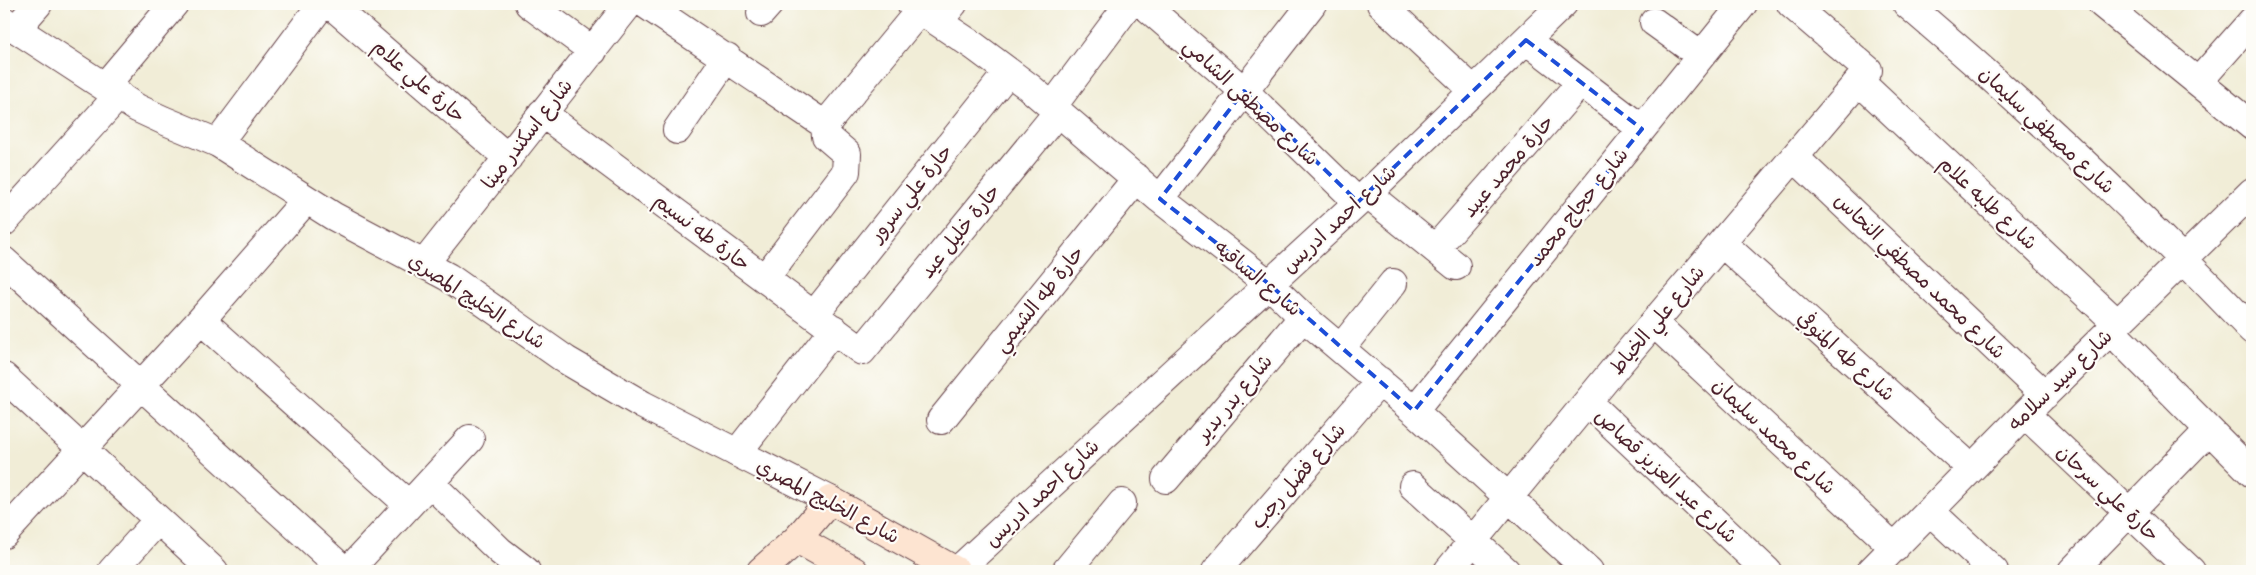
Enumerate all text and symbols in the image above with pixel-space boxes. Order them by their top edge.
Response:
street label: شارع مصطفى الشامي [1175,33,1324,175]
street label: حارة علي علام [364,34,471,132]
street label: شارع مصطفي سليمان [1971,61,2120,203]
street label: شارع اسكندر مينا [476,74,579,195]
street label: حارة محمد عبيد [1457,110,1559,222]
street label: حارة علي سرور [863,139,962,252]
street label: شارع حجاج محمد [1522,142,1634,272]
street label: شارع طلبه علام [1932,151,2043,257]
street label: شارع احمد ادريس [1277,160,1402,279]
street label: حارة خليل عيد [914,179,1006,283]
street label: حارة طه نسيم [648,188,755,278]
street label: شارع محمد مصطفي النحاس [1826,188,2011,368]
street label: شارع الساقيه [1209,234,1307,322]
street label: حارة طه الشيمي [988,241,1093,360]
street label: شارع الخليج المصري [403,247,550,356]
street label: شارع علي الخياط [1604,260,1714,383]
street label: شارع طه المنوفي [1791,305,1901,407]
street label: شارع سيد سلامه [2002,324,2118,437]
street label: شارع بدر بدير [1189,349,1279,449]
street label: شارع محمد سليمان [1706,372,1841,500]
street label: شارع عبد العزيز قصاص [1589,403,1743,549]
street label: شارع فضل رجب [1245,418,1352,535]
street label: شارع احمد ادريس [980,434,1105,553]
street label: حارة علي سرحان [2048,439,2165,551]
street label: شارع الخليج المصري [751,453,904,551]

